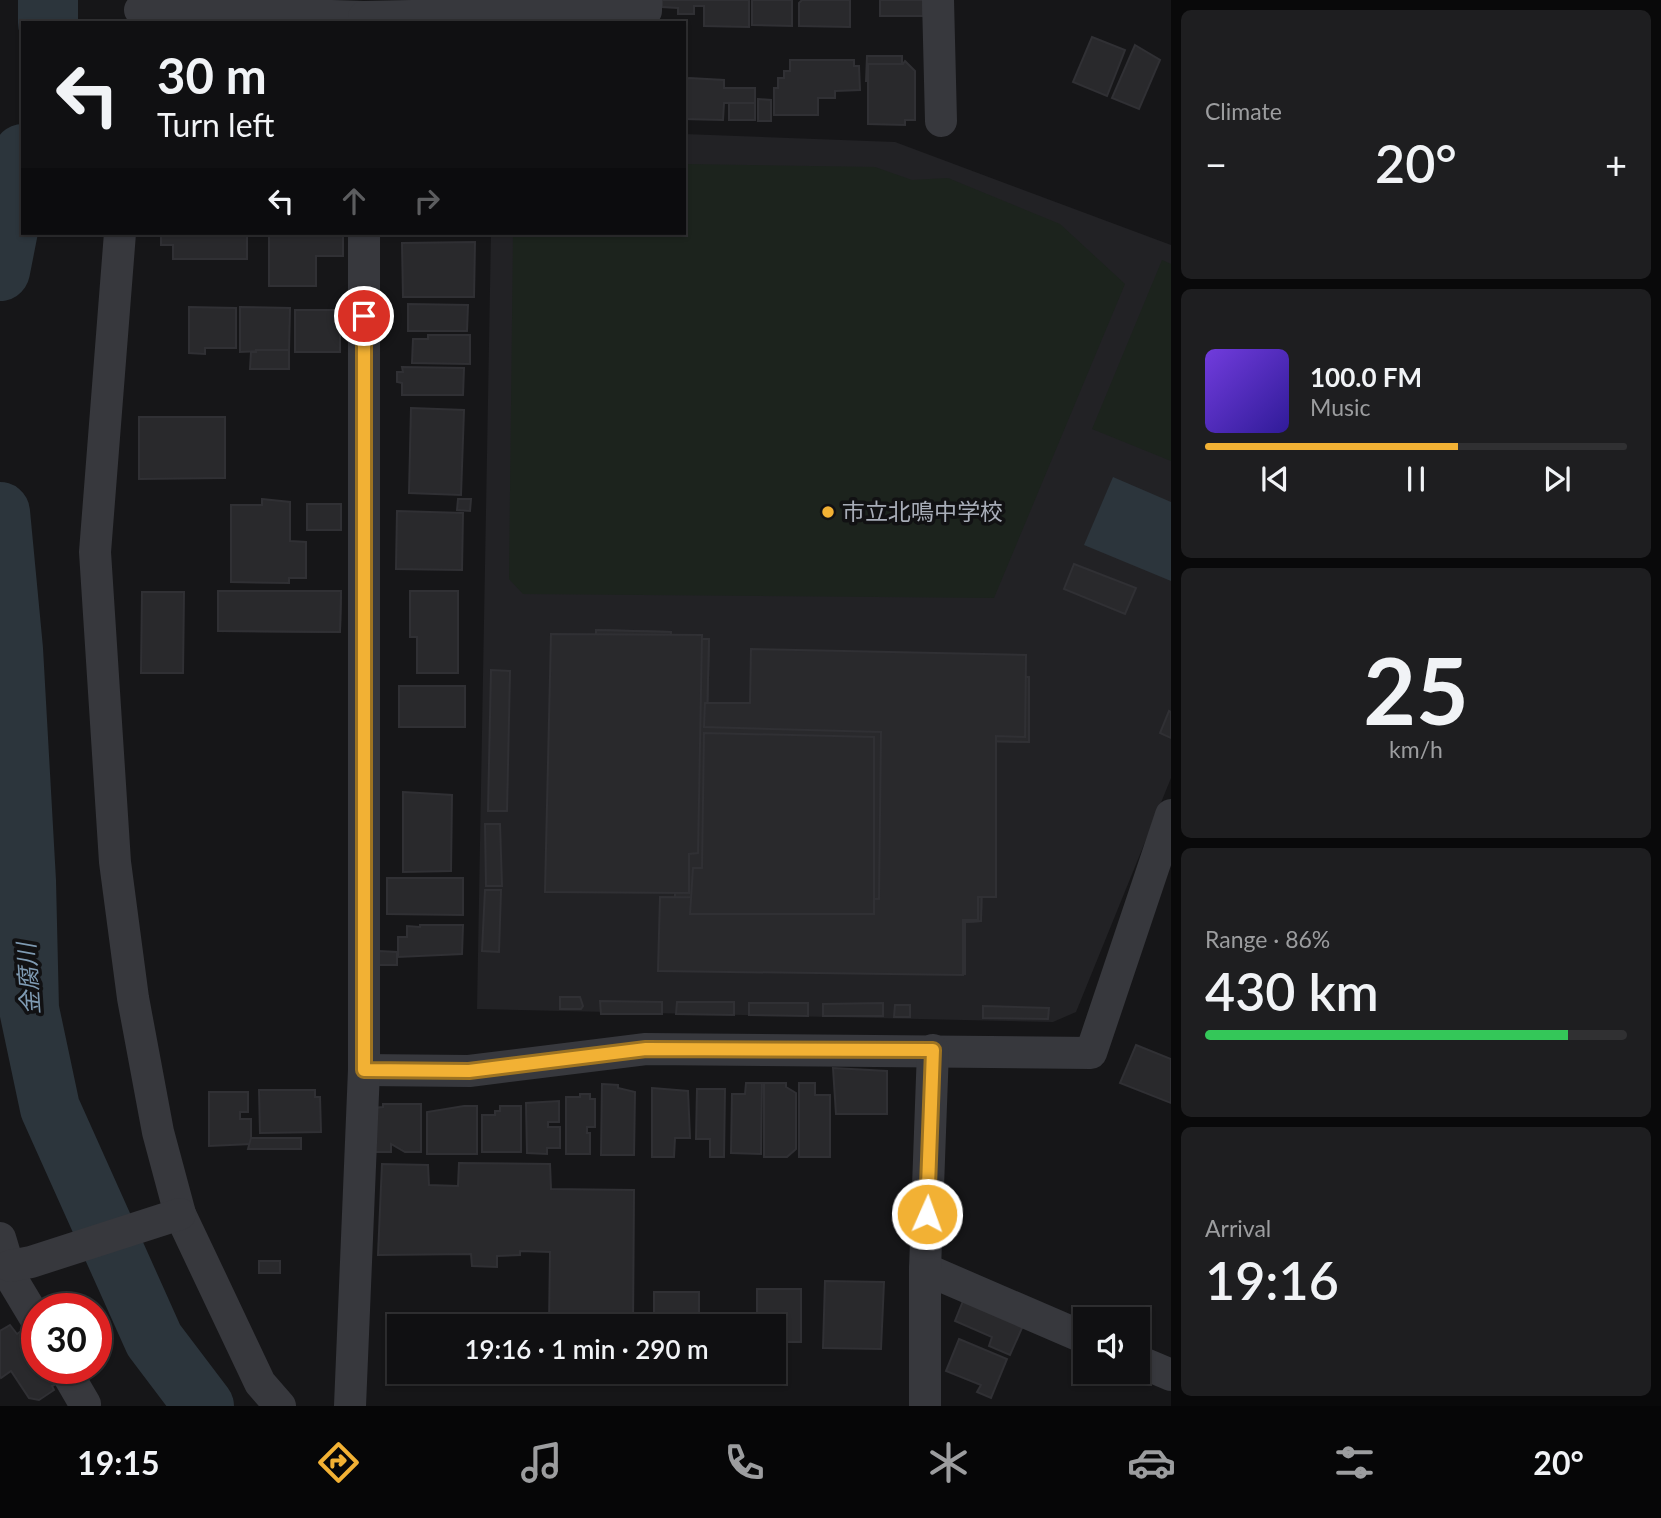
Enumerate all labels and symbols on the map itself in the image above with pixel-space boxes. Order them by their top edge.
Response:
pin [334,286,394,346]
place label: 市立北鳴中学校 [842,497,1003,525]
marker: 市立北鳴中学校 [820,504,836,520]
water label: 金腐川 [10,939,44,1016]
position arrow [890,1177,964,1251]
speed limit sign: 30 [21,1293,112,1384]

